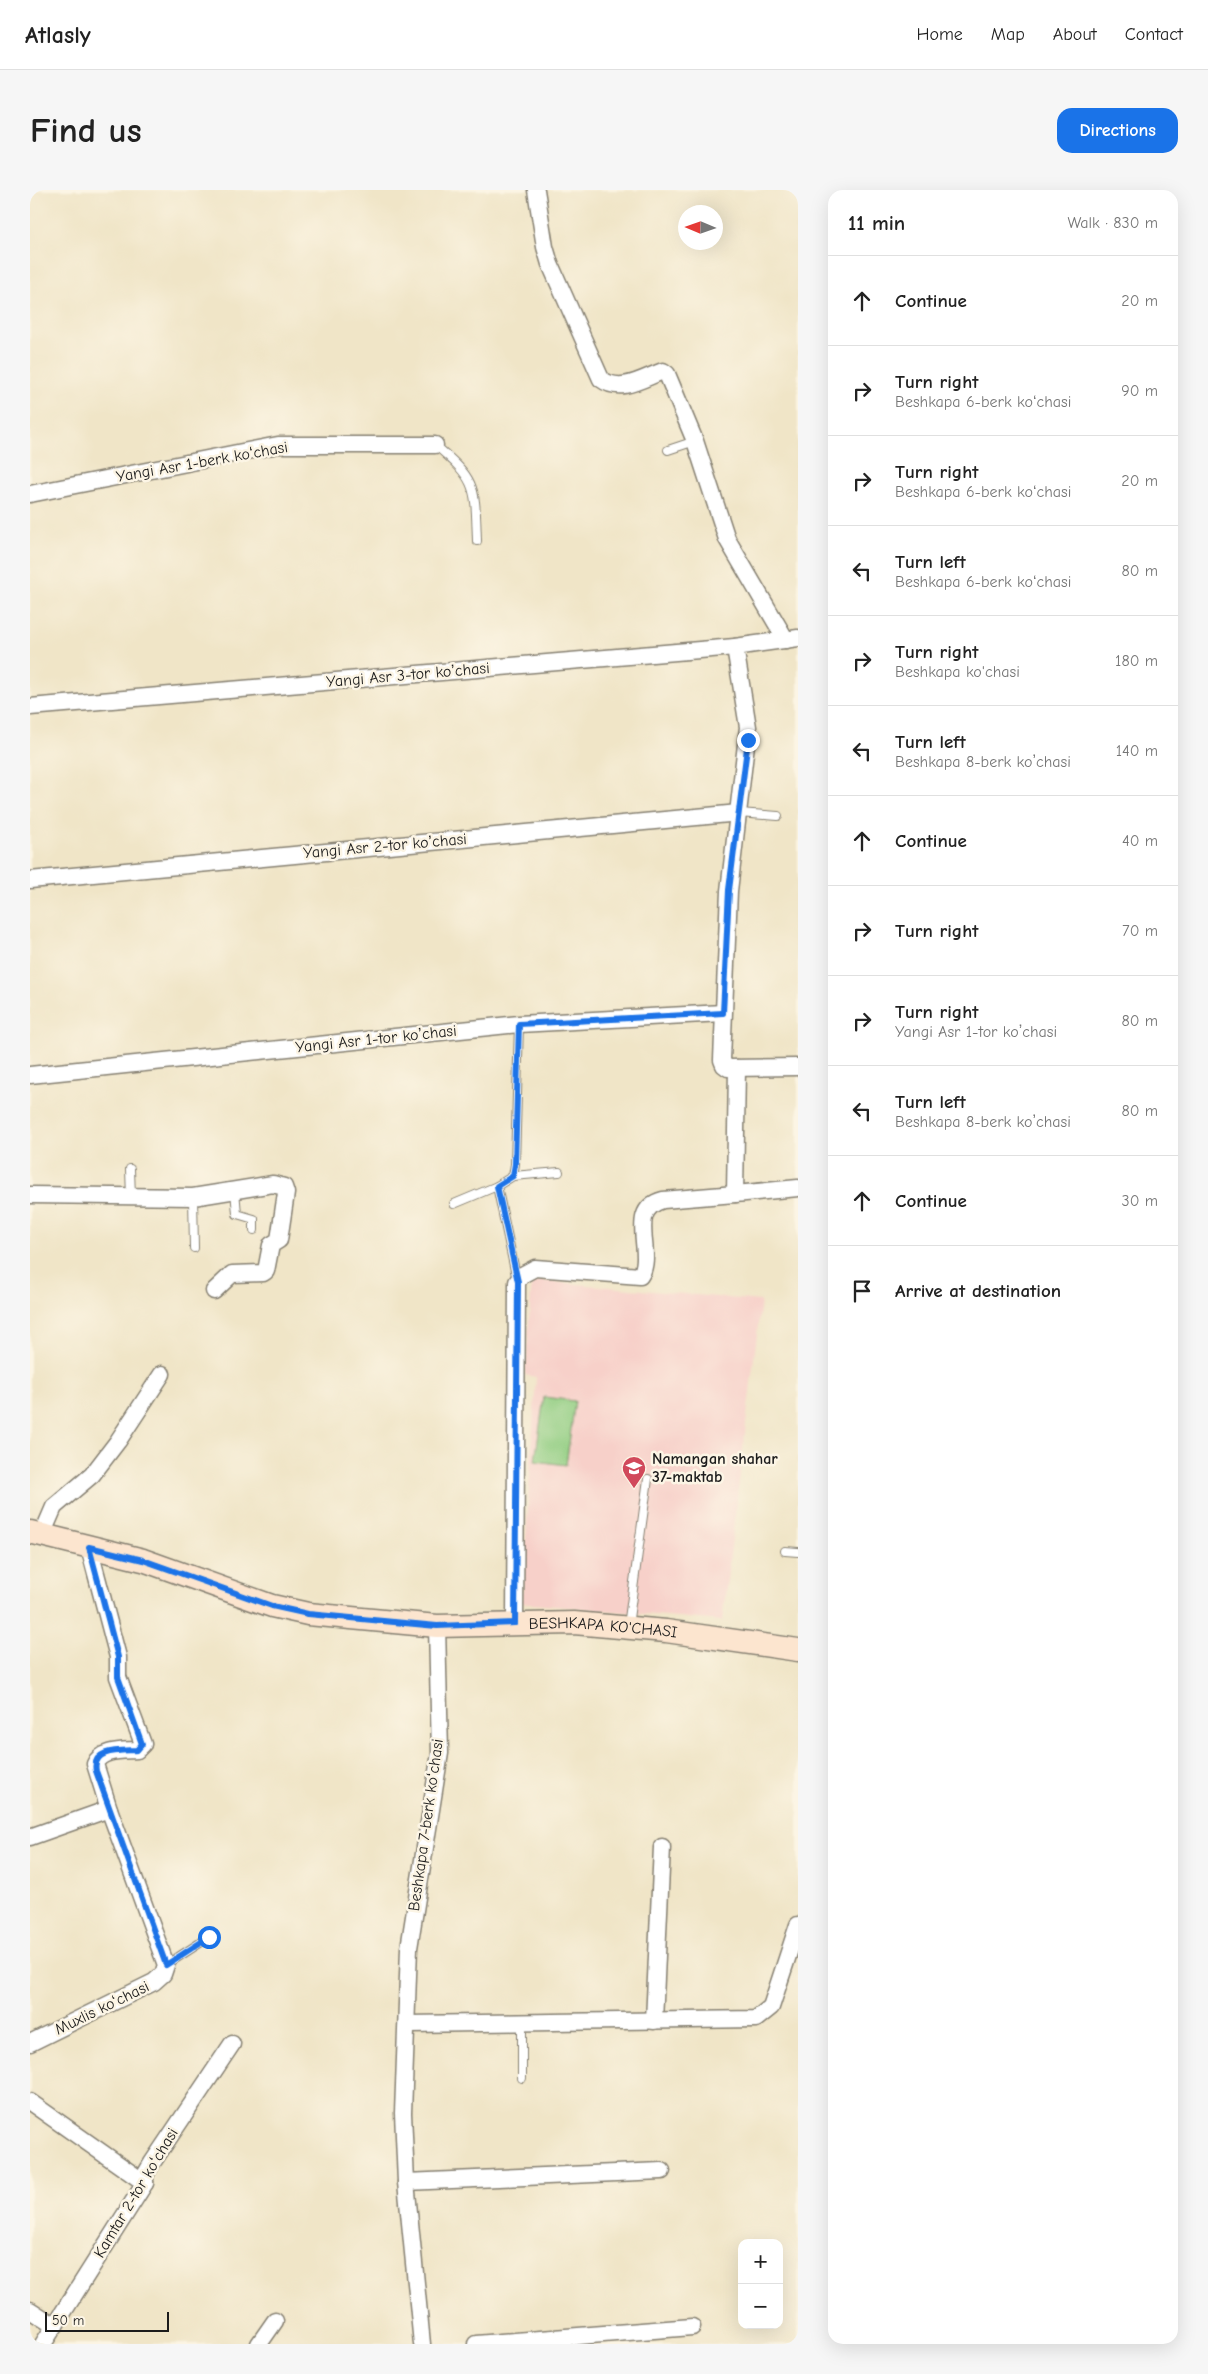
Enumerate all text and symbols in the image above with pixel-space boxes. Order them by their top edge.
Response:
text: Atlasly [25,21,91,49]
text: Home [916,24,963,45]
text: Map [991,24,1025,45]
text: About [1053,24,1097,45]
text: Contact [1125,24,1183,45]
button: Directions [1057,108,1178,153]
text: Find us [30,110,142,151]
north arrow [678,205,723,250]
text: 11 min [848,211,905,235]
text: Walk · 830 m [1068,214,1158,232]
icon: ahead [848,287,876,315]
text: Continue [895,290,967,312]
text: 20 m [1121,292,1158,310]
text: Turn right [895,371,979,393]
icon: right [848,377,876,405]
text: 90 m [1121,382,1158,400]
text: Beshkapa 6-berk koʻchasi [895,393,1071,411]
street label: Yangi Asr 1-berk koʻchasi [115,438,289,486]
text: Turn right [895,461,979,483]
icon: right [848,467,876,495]
text: 20 m [1121,472,1158,490]
text: Beshkapa 6-berk koʻchasi [895,483,1071,501]
text: Turn left [895,551,966,573]
icon: left [848,557,876,585]
text: 80 m [1121,562,1158,580]
text: Beshkapa 6-berk koʻchasi [895,573,1071,591]
text: Turn right [895,641,979,663]
icon: right [848,647,876,675]
text: 180 m [1115,652,1158,670]
street label: Yangi Asr 3-tor koʼchasi [326,659,490,691]
text: Beshkapa ko'chasi [895,663,1020,681]
route end [737,729,760,752]
text: Turn left [895,731,966,753]
icon: left [848,737,876,765]
text: 140 m [1116,742,1158,760]
text: Beshkapa 8-berk koʼchasi [895,753,1071,771]
icon: ahead [848,827,876,855]
street label: Yangi Asr 2-tor koʼchasi [302,830,468,862]
text: Continue [895,830,967,852]
text: 40 m [1122,832,1158,850]
icon: right [848,917,876,945]
text: Turn right [895,920,979,942]
text: 70 m [1122,922,1158,940]
text: Turn right [895,1001,979,1023]
icon: right [848,1007,876,1035]
text: 80 m [1121,1012,1158,1030]
street label: Yangi Asr 1-tor koʼchasi [294,1022,458,1056]
text: Yangi Asr 1-tor koʼchasi [895,1023,1057,1041]
text: Turn left [895,1091,966,1113]
icon: left [848,1097,876,1125]
text: 80 m [1121,1102,1158,1120]
text: Beshkapa 8-berk koʼchasi [895,1113,1071,1131]
icon: ahead [848,1187,876,1215]
text: Continue [895,1190,967,1212]
text: 30 m [1122,1192,1158,1210]
icon: arrive [848,1277,876,1305]
text: Arrive at destination [895,1280,1061,1302]
place label: Namangan shahar 37-maktab [652,1450,778,1486]
school or university icon: Namangan shahar 37-maktab [621,1455,647,1489]
street label: BESHKAPA KO'CHASI [529,1614,678,1642]
street label: Beshkapa 7-berk koʻchasi [405,1738,447,1912]
route start [198,1926,221,1949]
street label: Muxlis koʻchasi [52,1977,152,2039]
street label: Kamtar 2-tor koʻchasi [90,2125,182,2261]
map controls [738,2239,783,2329]
button: + [738,2239,783,2284]
button: − [738,2284,783,2329]
scale bar [45,2309,169,2332]
text: 50 m [52,2312,84,2329]

